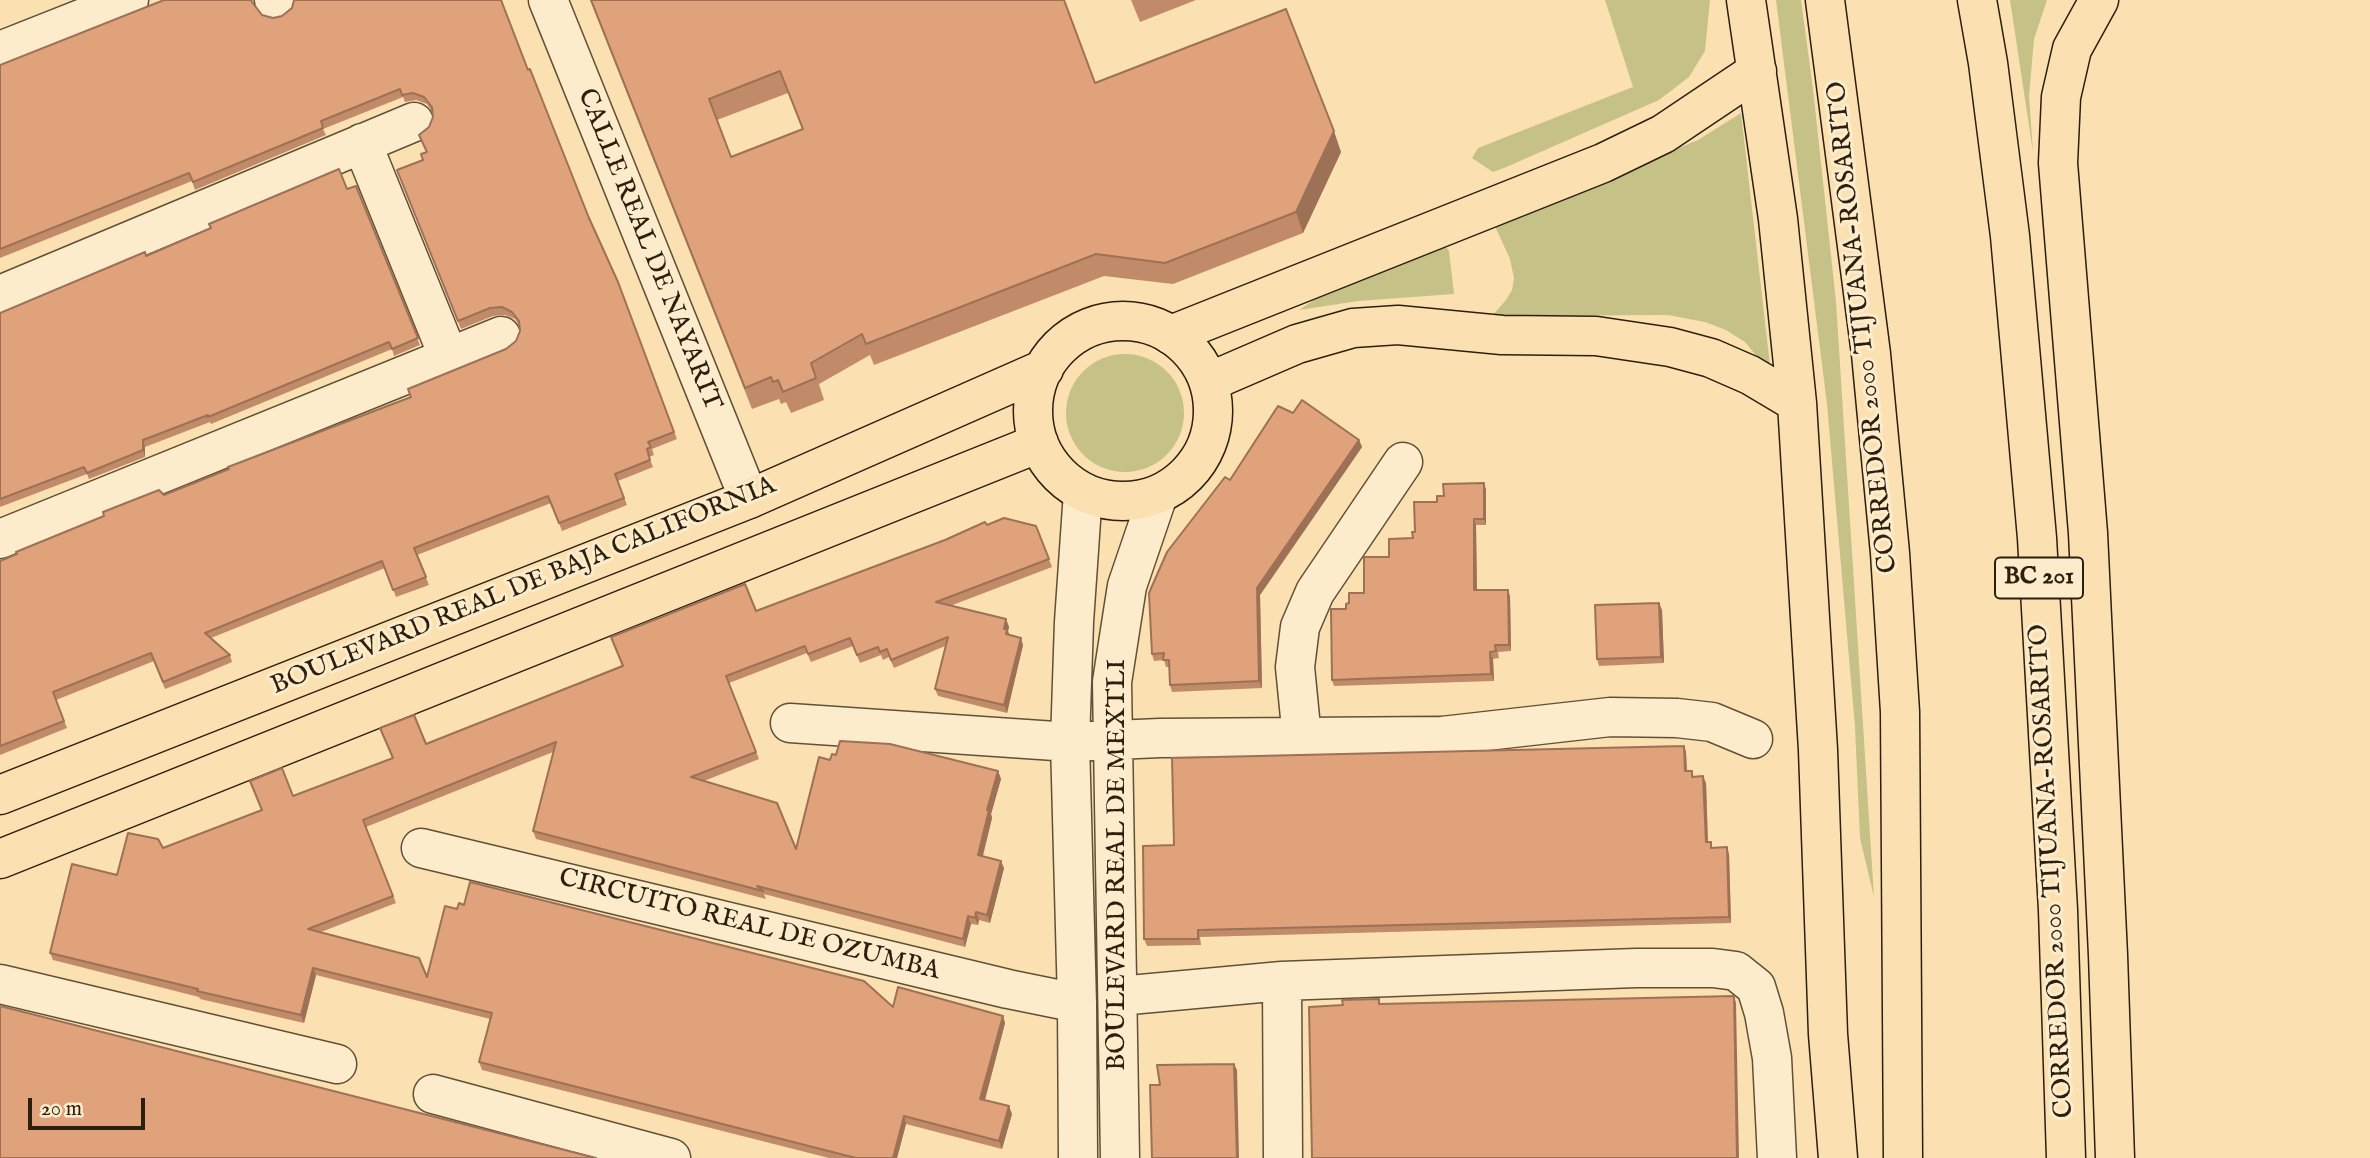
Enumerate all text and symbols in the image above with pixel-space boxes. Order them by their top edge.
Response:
street label: CORREDOR 2000 TIJUANA-ROSARITO [1823,79,1905,575]
street label: CALLE REAL DE NAYARIT [569,85,727,415]
street label: BOULEVARD REAL DE BAJA CALIFORNIA [267,471,781,703]
road number: BC 201 [1995,558,2083,598]
street label: CORREDOR 2000 TIJUANA-ROSARITO [2024,623,2082,1119]
street label: BOULEVARD REAL DE MEXTLI [1103,659,1135,1071]
street label: CIRCUITO REAL DE OZUMBA [555,863,943,989]
scale bar [32,1084,149,1128]
text: 20 m [41,1096,82,1123]

